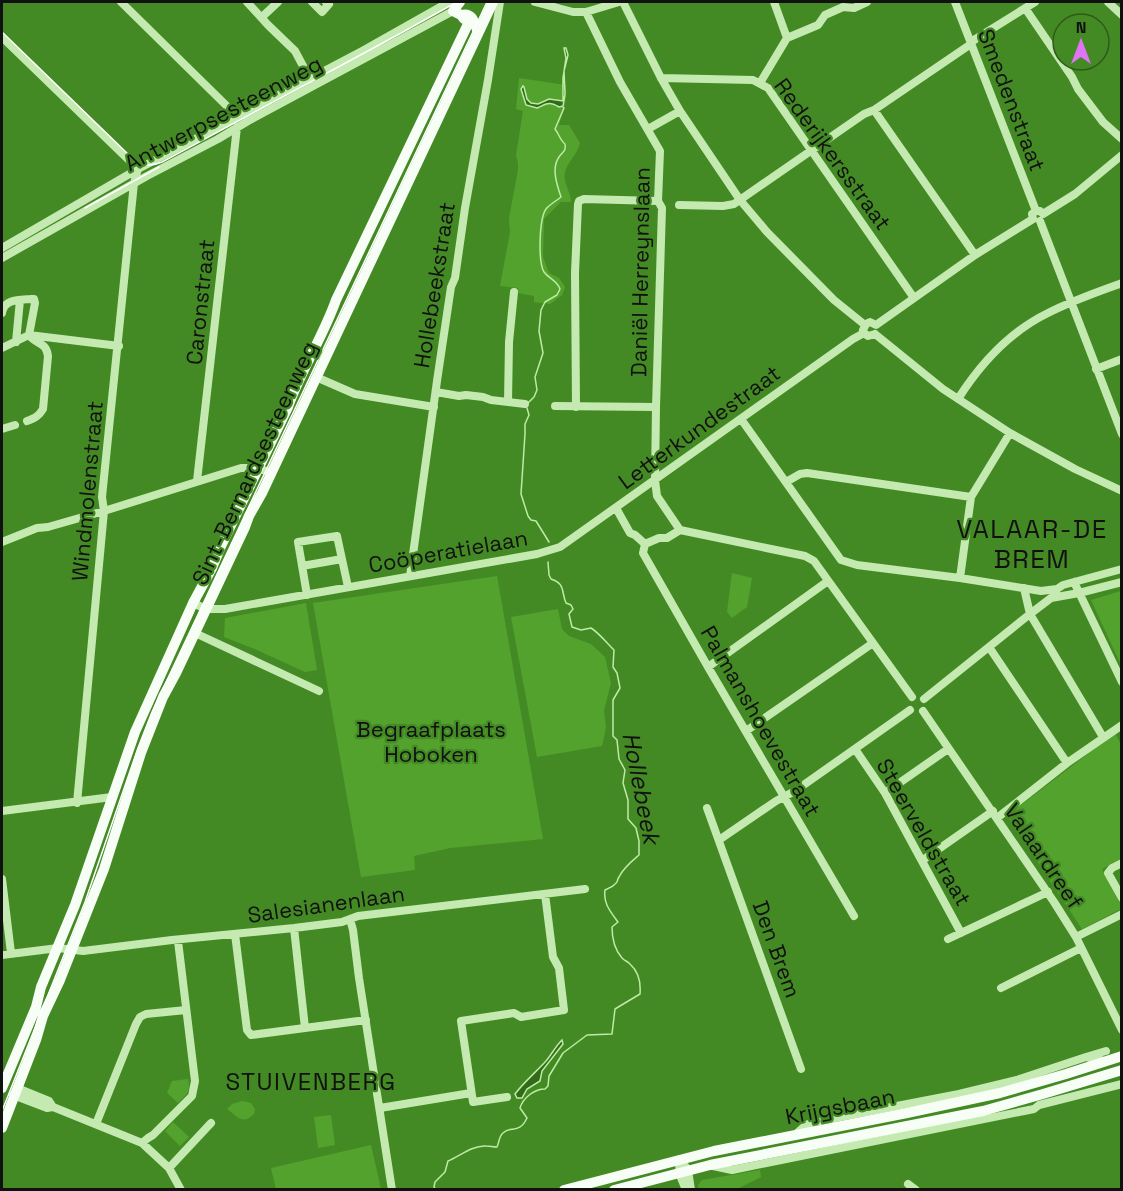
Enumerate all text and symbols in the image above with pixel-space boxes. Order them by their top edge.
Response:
north arrow [1051,12,1111,72]
text: N [1076,17,1086,38]
street label: Smedenstraat [972,25,1052,175]
street label: Antwerpsesteenweg [119,49,327,177]
street label: Rederijkersstraat [768,72,898,236]
street label: Daniël Herreynslaan [624,167,656,377]
street label: Hollebeekstraat [407,200,461,370]
street label: Caronstraat [179,238,221,366]
street label: Sint-Bernardsesteenweg [185,337,323,589]
street label: Letterkundestraat [612,359,786,495]
street label: Windmolenstraat [65,400,109,582]
district label: VALAAR-DE BREM [956,512,1108,576]
street label: Coöperatielaan [366,523,530,579]
street label: Palmanshoevestraat [695,621,827,821]
park label: Begraafplaats Hoboken [356,715,506,768]
water label: Hollebeek [615,729,668,850]
street label: Steerveldstraat [870,753,978,911]
street label: Valaardreef [998,798,1090,914]
street label: Salesianenlaan [246,879,406,929]
street label: Den Brem [747,897,807,1001]
district label: STUIVENBERG [225,1066,397,1097]
street label: Krijgsbaan [783,1082,897,1130]

